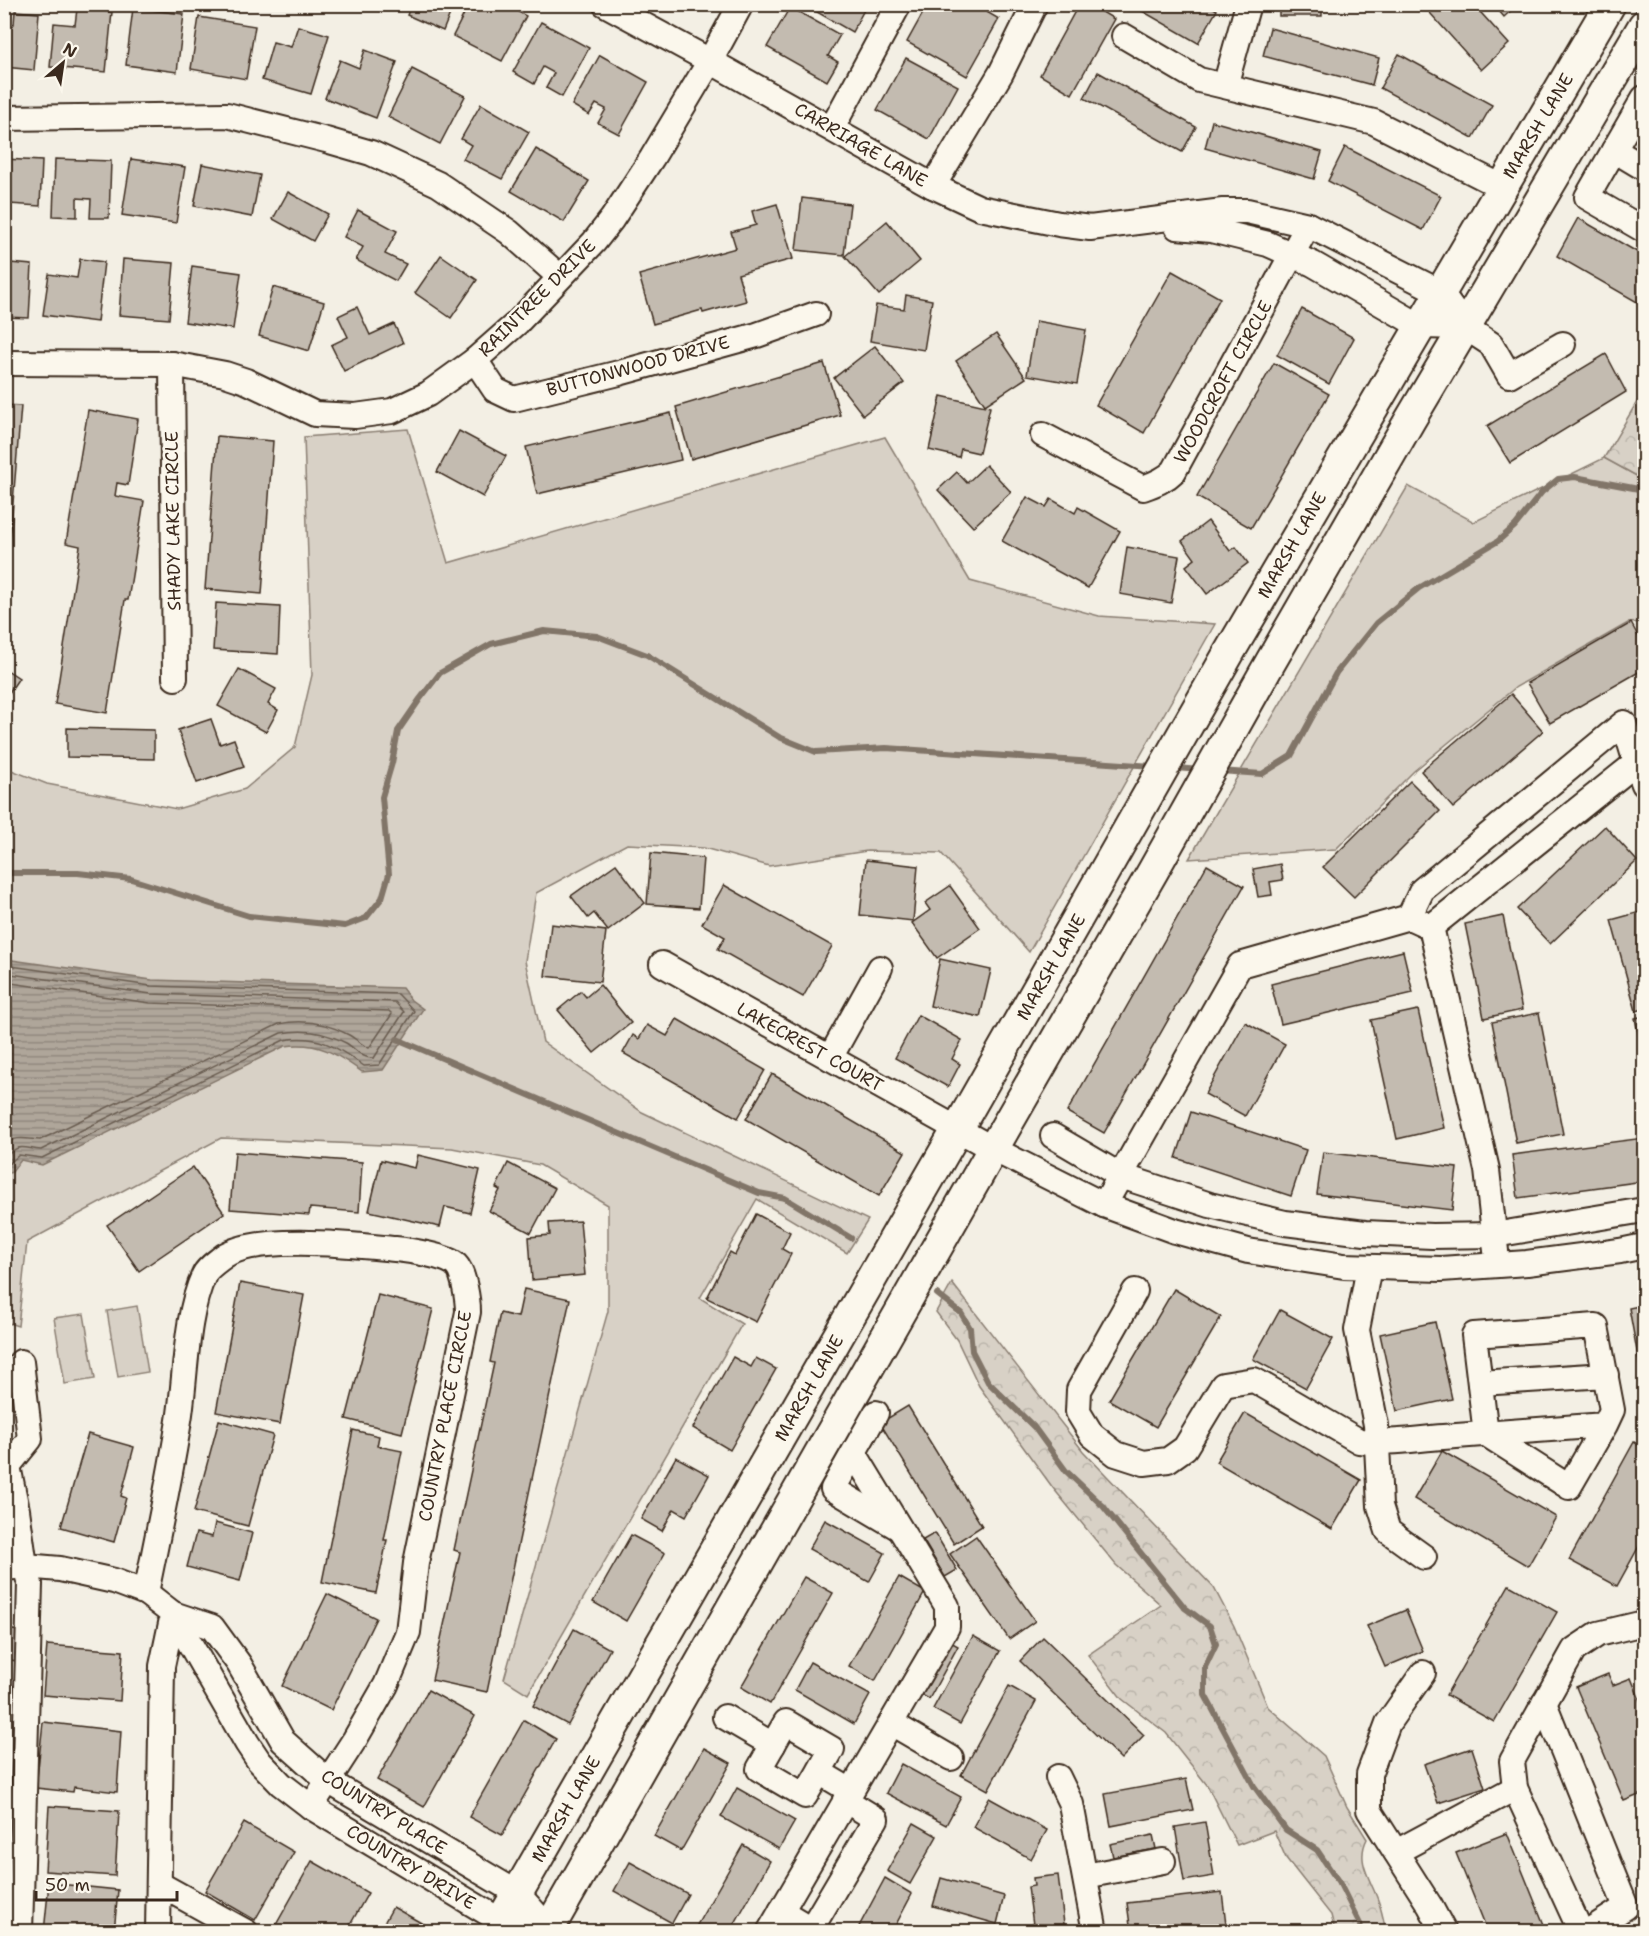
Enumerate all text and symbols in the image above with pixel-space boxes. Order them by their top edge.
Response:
north arrow [33,33,93,93]
text: N [59,38,81,63]
street label: MARSH LANE [1497,69,1579,183]
street label: CARRIAGE LANE [790,97,932,193]
street label: RAINTREE DRIVE [473,234,601,362]
street label: WOODCROFT CIRCLE [1168,296,1278,468]
street label: BUTTONWOOD DRIVE [544,330,732,402]
street label: SHADY LAKE CIRCLE [159,431,187,611]
street label: MARSH LANE [1252,487,1332,603]
street label: MARSH LANE [1011,909,1091,1025]
street label: LAKECREST COURT [732,997,888,1097]
street label: COUNTRY PLACE CIRCLE [413,1308,477,1524]
street label: MARSH LANE [769,1330,849,1446]
street label: MARSH LANE [526,1751,606,1867]
street label: COUNTRY PLACE [317,1764,451,1860]
street label: COUNTRY DRIVE [342,1819,480,1915]
scale bar [36,1864,177,1902]
text: 50 m [45,1873,90,1897]

